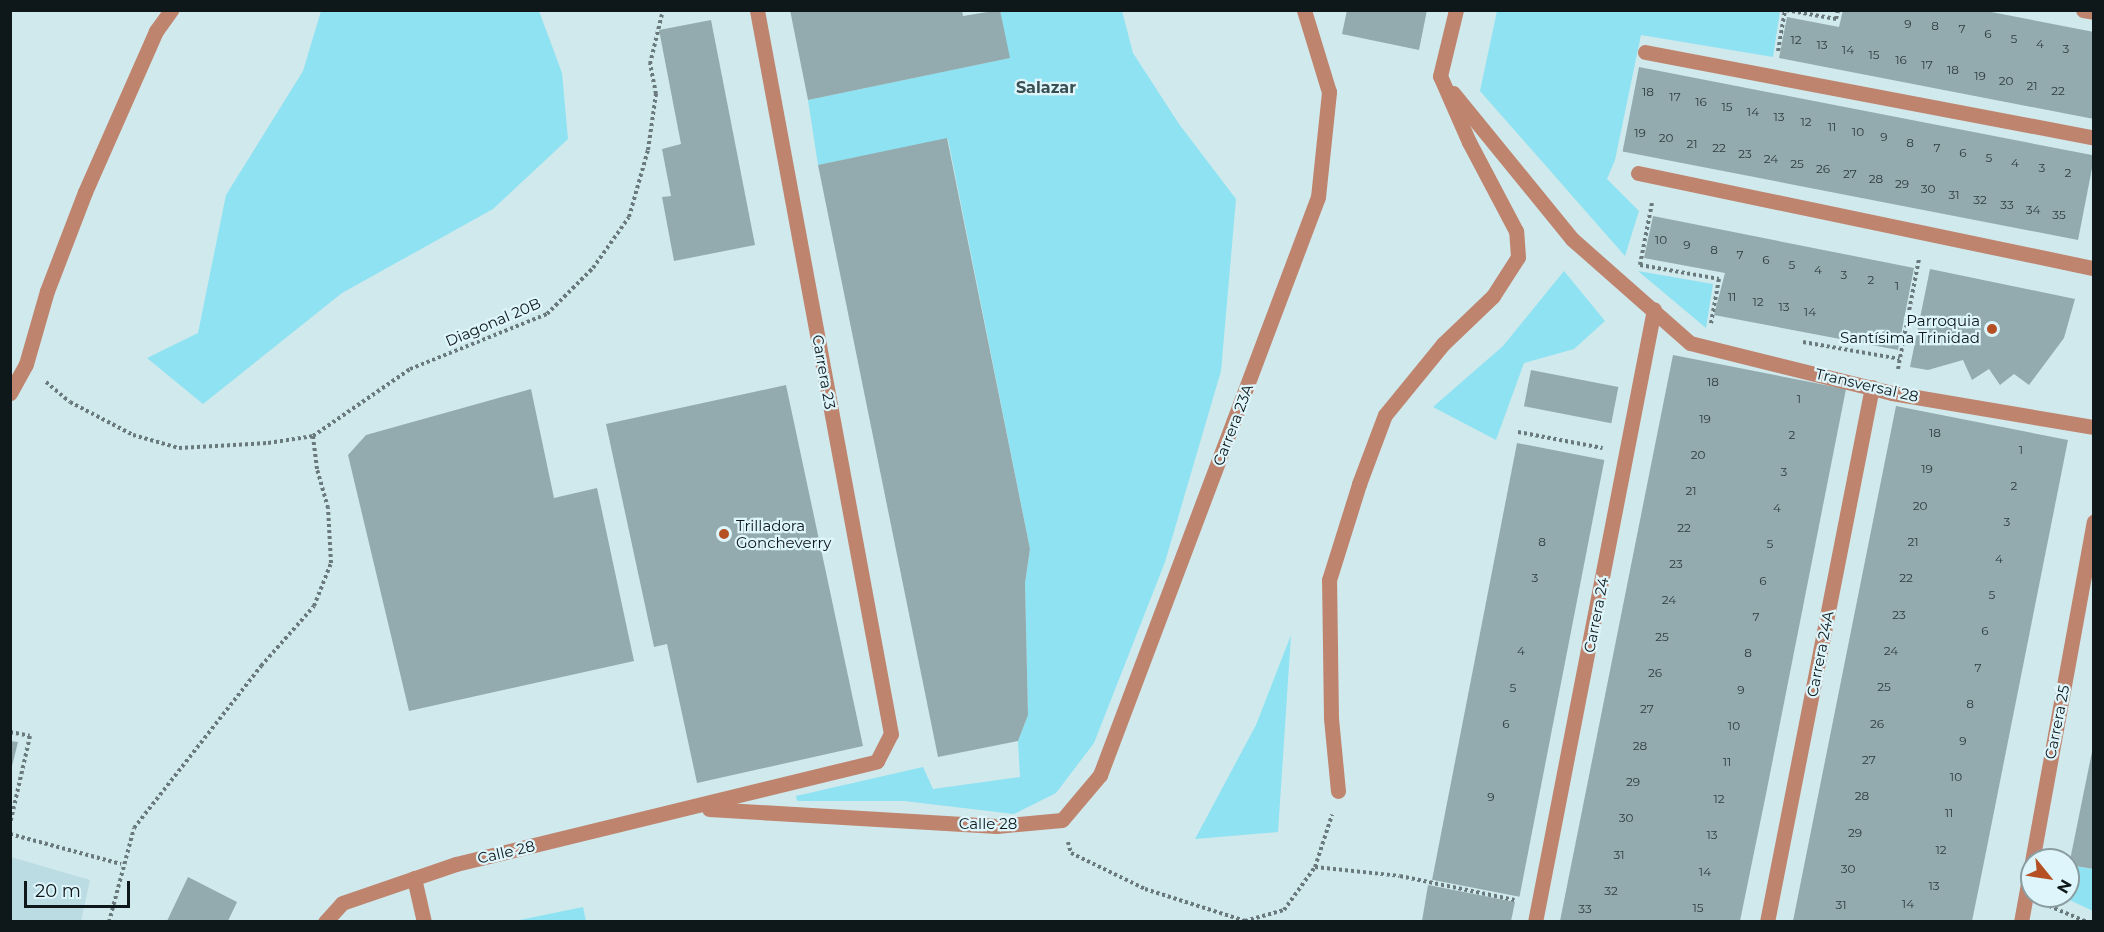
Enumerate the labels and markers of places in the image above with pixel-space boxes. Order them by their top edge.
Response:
place label: Parroquia Santísima Trinidad [1840,311,1980,346]
marker: Parroquia Santísima Trinidad [1985,322,1999,336]
place label: Trilladora Goncheverry [736,516,831,551]
marker: Trilladora Goncheverry [717,527,731,541]

